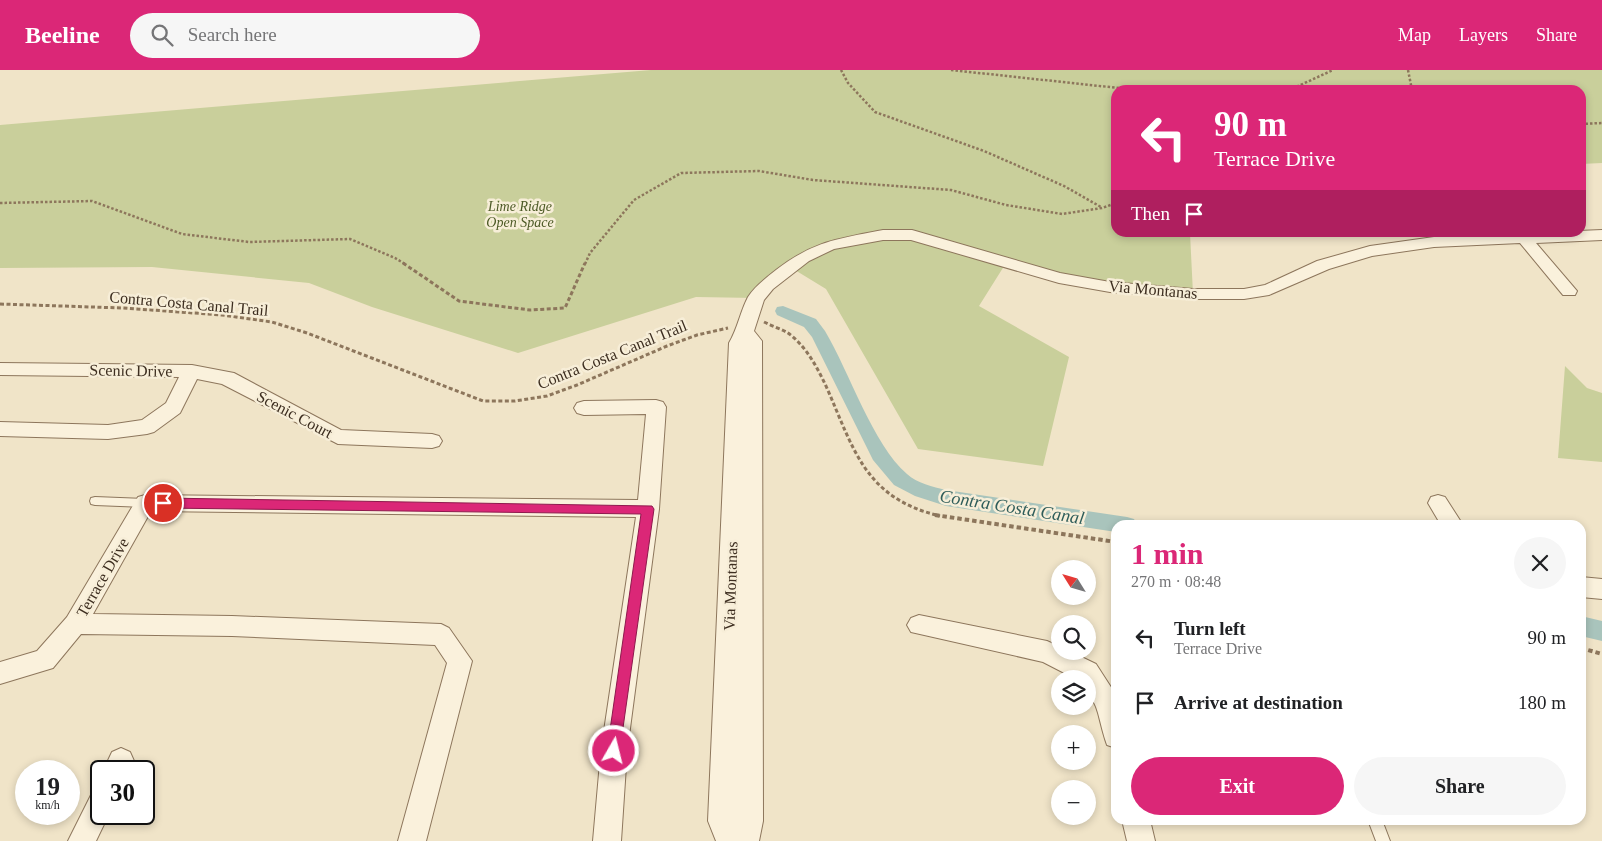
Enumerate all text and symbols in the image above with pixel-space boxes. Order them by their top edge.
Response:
search box [130,13,480,58]
icon: search [148,21,176,49]
text: Beeline [25,22,100,48]
text: Search here [188,24,277,45]
text: Map [1398,25,1431,45]
text: Layers [1459,25,1508,45]
text: Share [1536,25,1577,45]
icon: left [1131,105,1196,170]
text: 90 m [1214,105,1287,144]
text: Terrace Drive [1214,146,1335,171]
park label: Lime Ridge Open Space [486,199,554,230]
icon: arrive [1180,200,1208,228]
text: Then [1131,203,1170,224]
street label: Via Montanas [1108,277,1198,302]
street label: Contra Costa Canal Trail [109,288,270,319]
street label: Contra Costa Canal Trail [535,316,690,392]
street label: Scenic Drive [89,361,173,380]
street label: Scenic Court [254,387,336,442]
pin [142,482,184,524]
water label: Contra Costa Canal [938,486,1086,528]
icon: arrive [149,489,177,517]
street label: Terrace Drive [73,535,132,620]
text: 1 min [1131,537,1204,570]
button: close [1514,537,1566,589]
street label: Via Montanas [720,541,741,631]
north arrow [1051,560,1096,605]
map controls [1051,560,1096,825]
text: 270 m · 08:48 [1131,573,1221,590]
button: search [1051,615,1096,660]
text: Turn left [1174,618,1246,639]
icon: left [1131,624,1159,652]
text: 90 m [1527,627,1566,648]
text: Terrace Drive [1174,640,1262,657]
button: layers [1051,670,1096,715]
icon: arrive [1131,689,1159,717]
text: Arrive at destination [1174,692,1343,713]
text: 180 m [1518,692,1566,713]
position arrow [587,724,639,776]
button: + [1051,725,1096,770]
button: Exit [1131,757,1344,815]
button: Share [1354,757,1566,815]
speed limit sign: 30 [90,760,155,825]
text: 19 [35,773,60,800]
button: − [1051,780,1096,825]
text: km/h [35,798,60,812]

